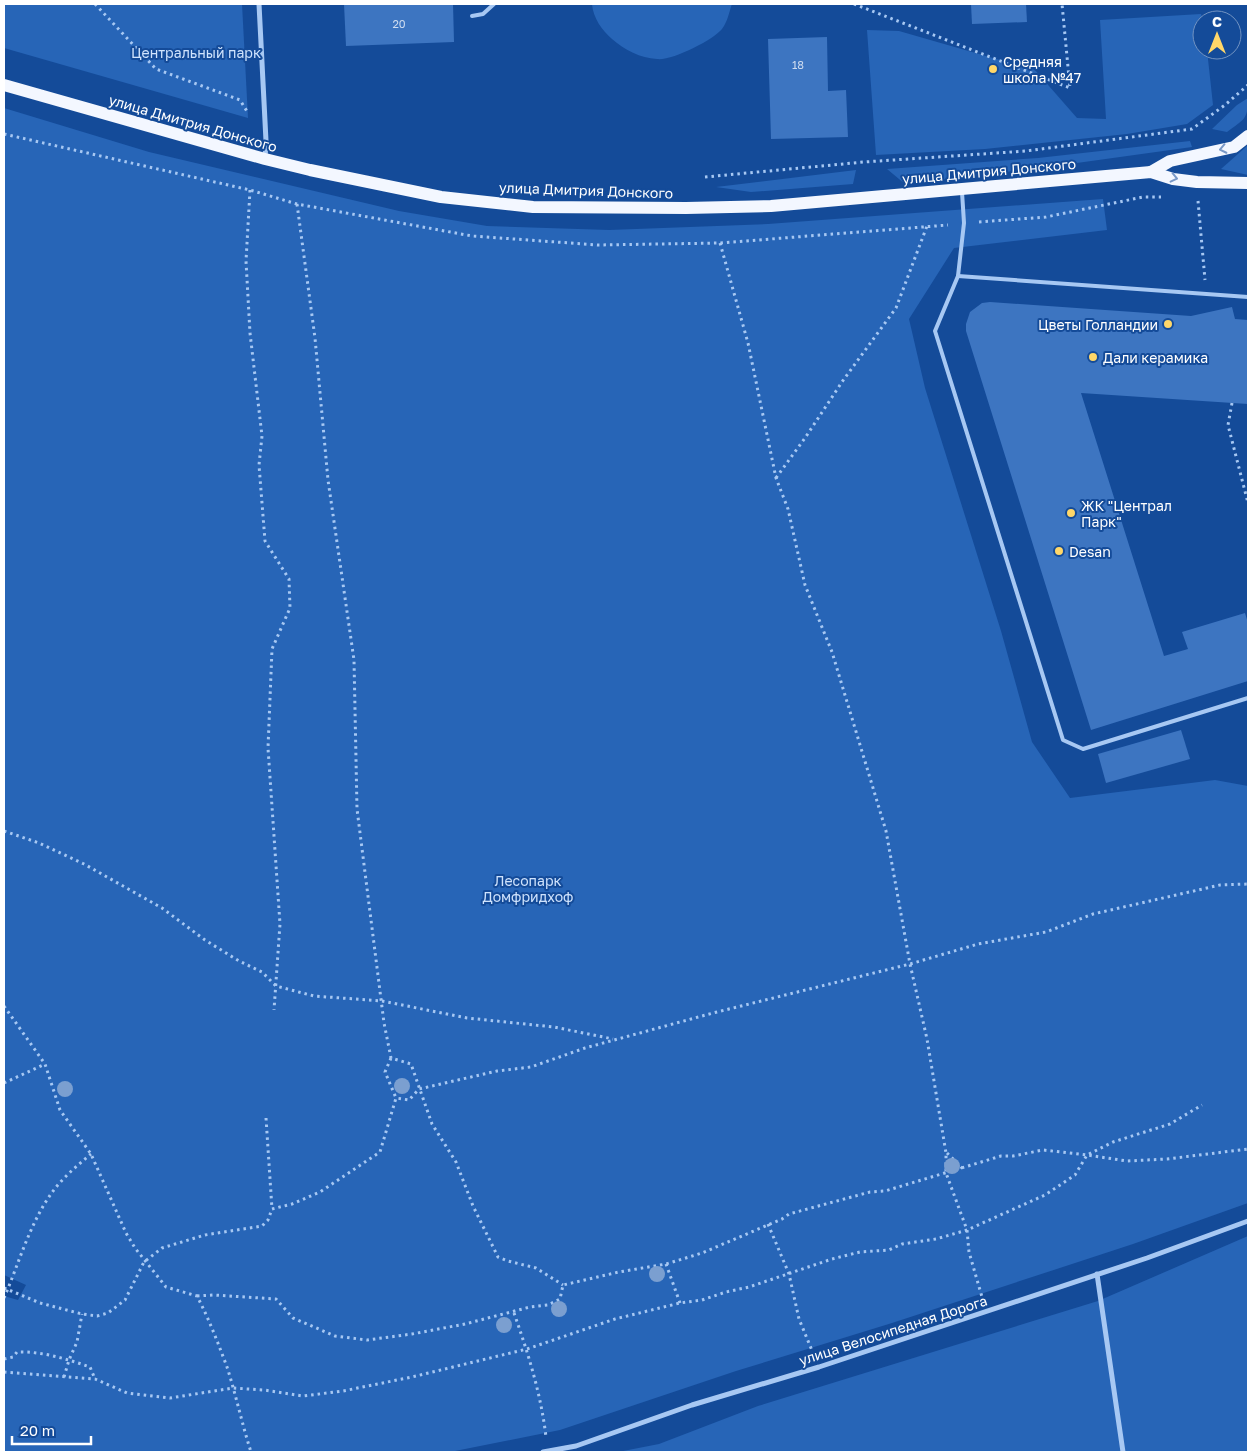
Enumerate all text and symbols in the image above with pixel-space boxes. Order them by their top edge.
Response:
north arrow [1192,10,1242,60]
text: С [1212,13,1222,30]
house number: 20 [392,17,406,30]
park label: Центральный парк [131,44,261,61]
place label: Средняя школа №47 [1003,53,1081,86]
house number: 18 [792,58,804,71]
marker: Средняя школа №47 [987,63,999,75]
street label: улица Дмитрия Донского [107,91,279,155]
one-way arrow [1218,144,1227,154]
street label: улица Дмитрия Донского [901,155,1077,187]
one-way arrow [1169,172,1178,183]
street label: улица Дмитрия Донского [499,178,673,202]
place label: Цветы Голландии [1038,316,1158,333]
marker: Цветы Голландии [1162,318,1174,330]
place label: Дали керамика [1103,349,1208,366]
marker: Дали керамика [1087,351,1099,363]
place label: ЖК "Централ Парк" [1081,497,1172,530]
marker: ЖК "Централ Парк" [1065,507,1077,519]
place label: Desan [1069,543,1111,560]
marker: Desan [1053,545,1065,557]
park label: Лесопарк Домфридхоф [483,872,573,905]
street label: улица Велосипедная Дорога [797,1291,989,1369]
scale bar [12,1414,91,1446]
text: 20 m [20,1421,55,1439]

